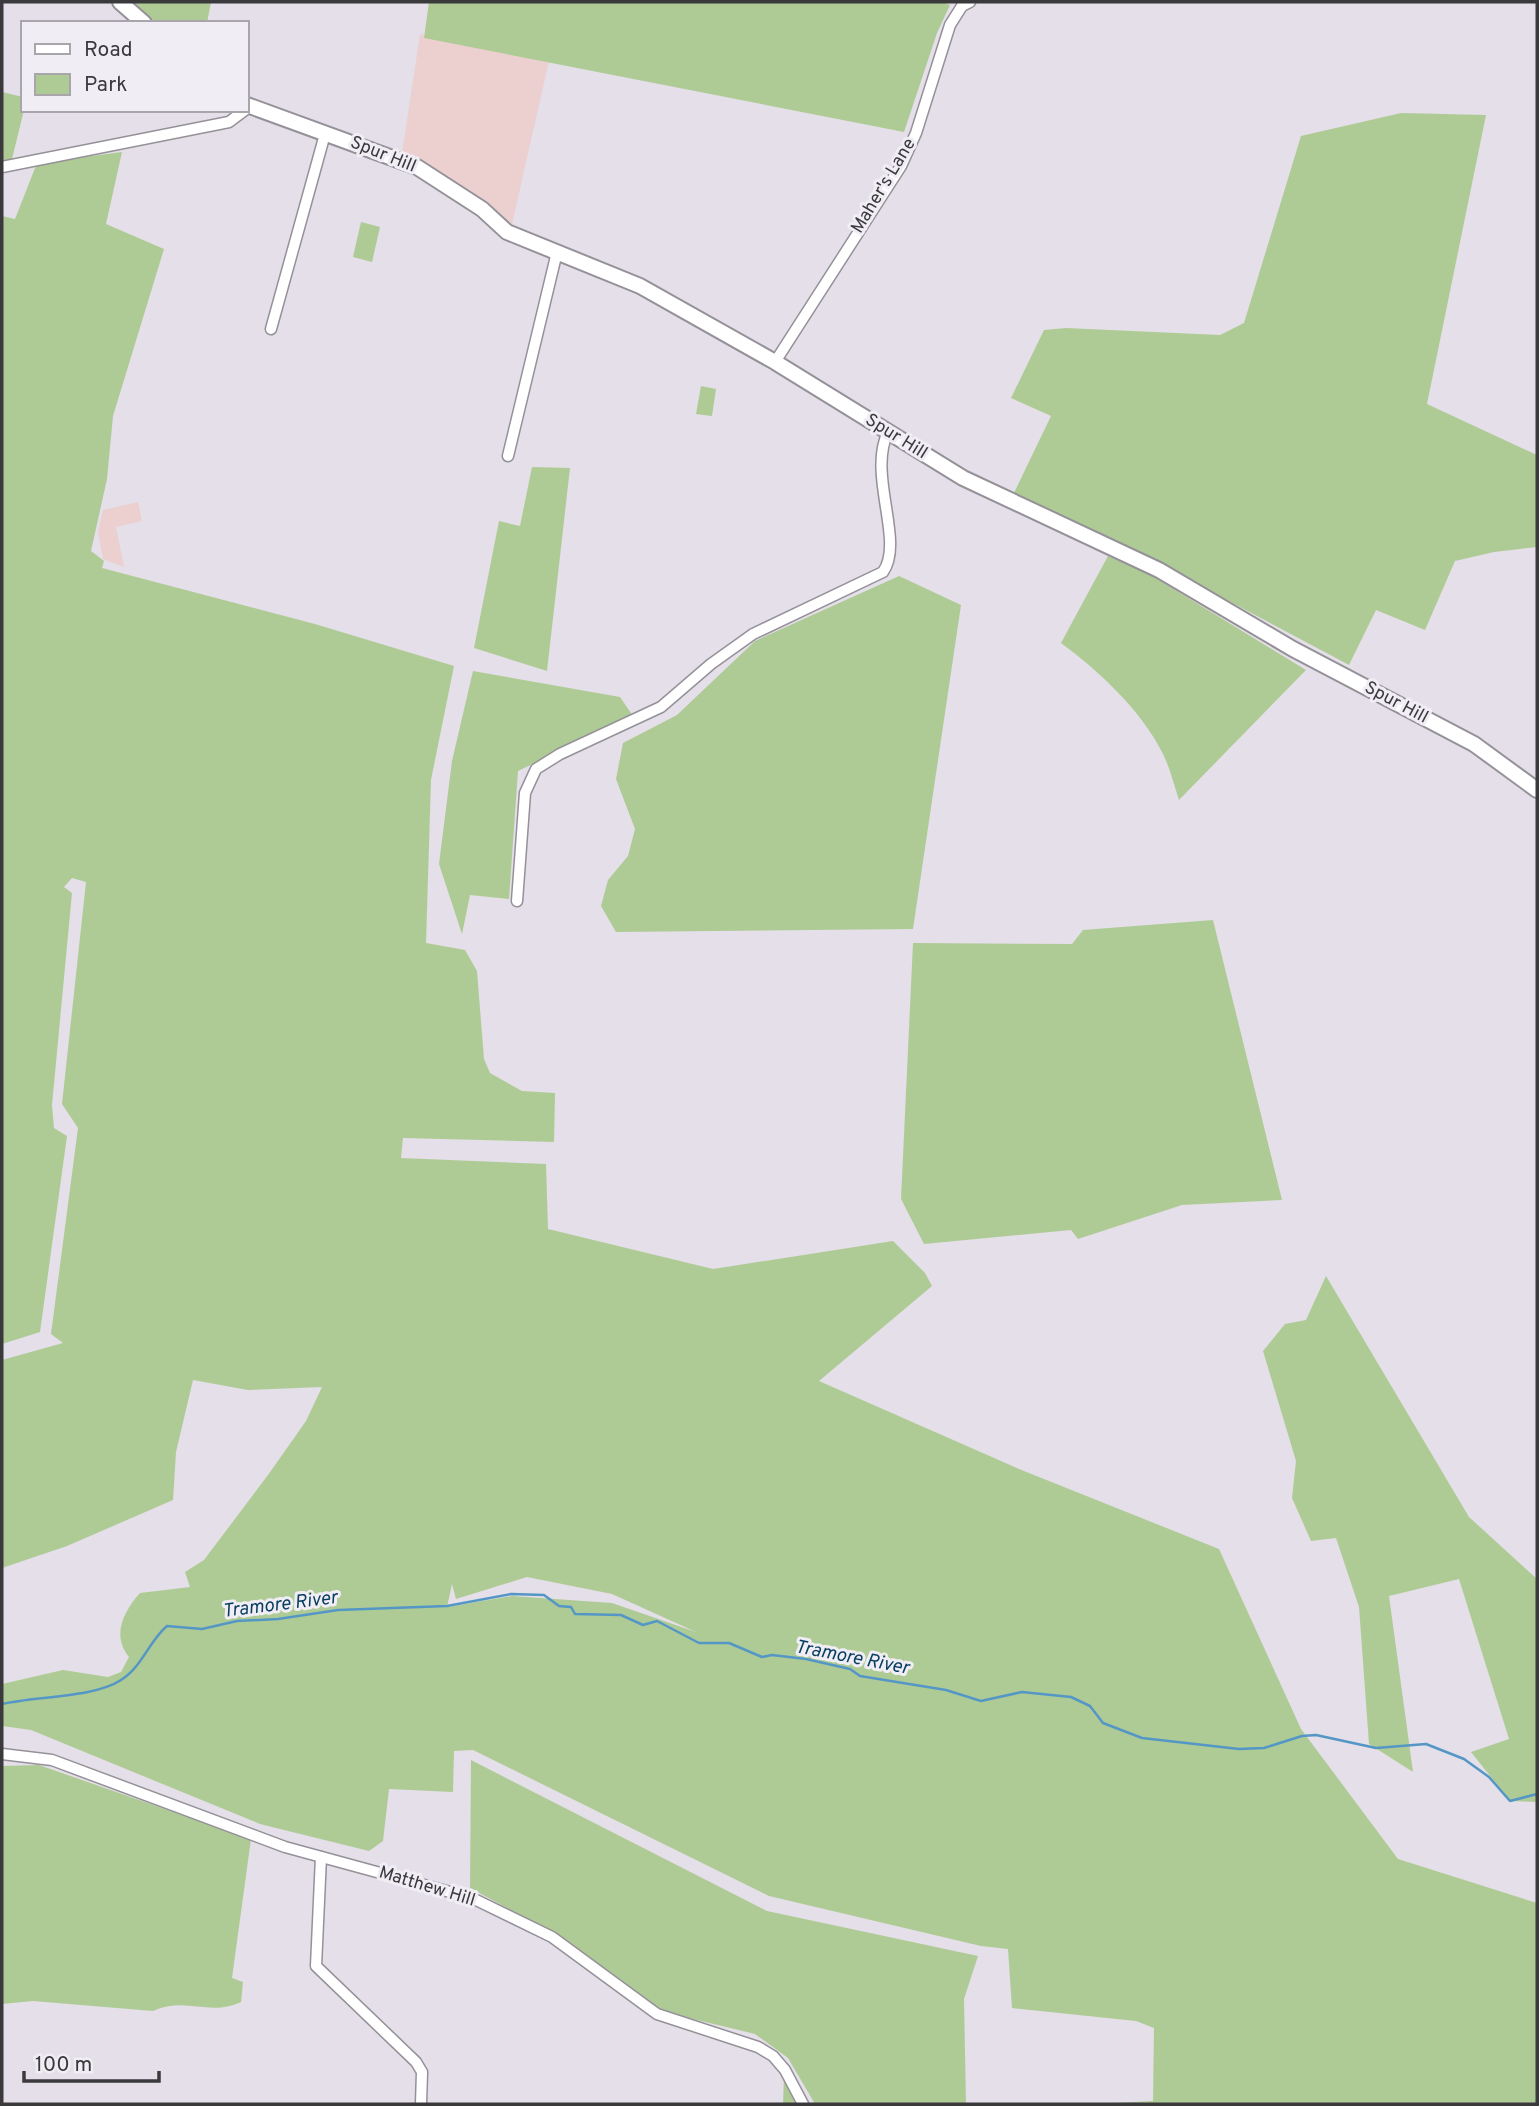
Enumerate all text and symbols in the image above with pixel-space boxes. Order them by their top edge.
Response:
legend [21,21,248,112]
text: Road [84,37,133,64]
text: Park [84,72,127,99]
street label: Spur Hill [347,131,419,179]
street label: Maher's Lane [847,134,921,238]
street label: Spur Hill [861,409,931,465]
street label: Spur Hill [1360,677,1432,729]
water label: Tramore River [221,1586,341,1624]
water label: Tramore River [793,1635,913,1681]
street label: Matthew Hill [376,1861,478,1913]
scale bar [24,2039,159,2084]
text: 100 m [35,2052,92,2079]

